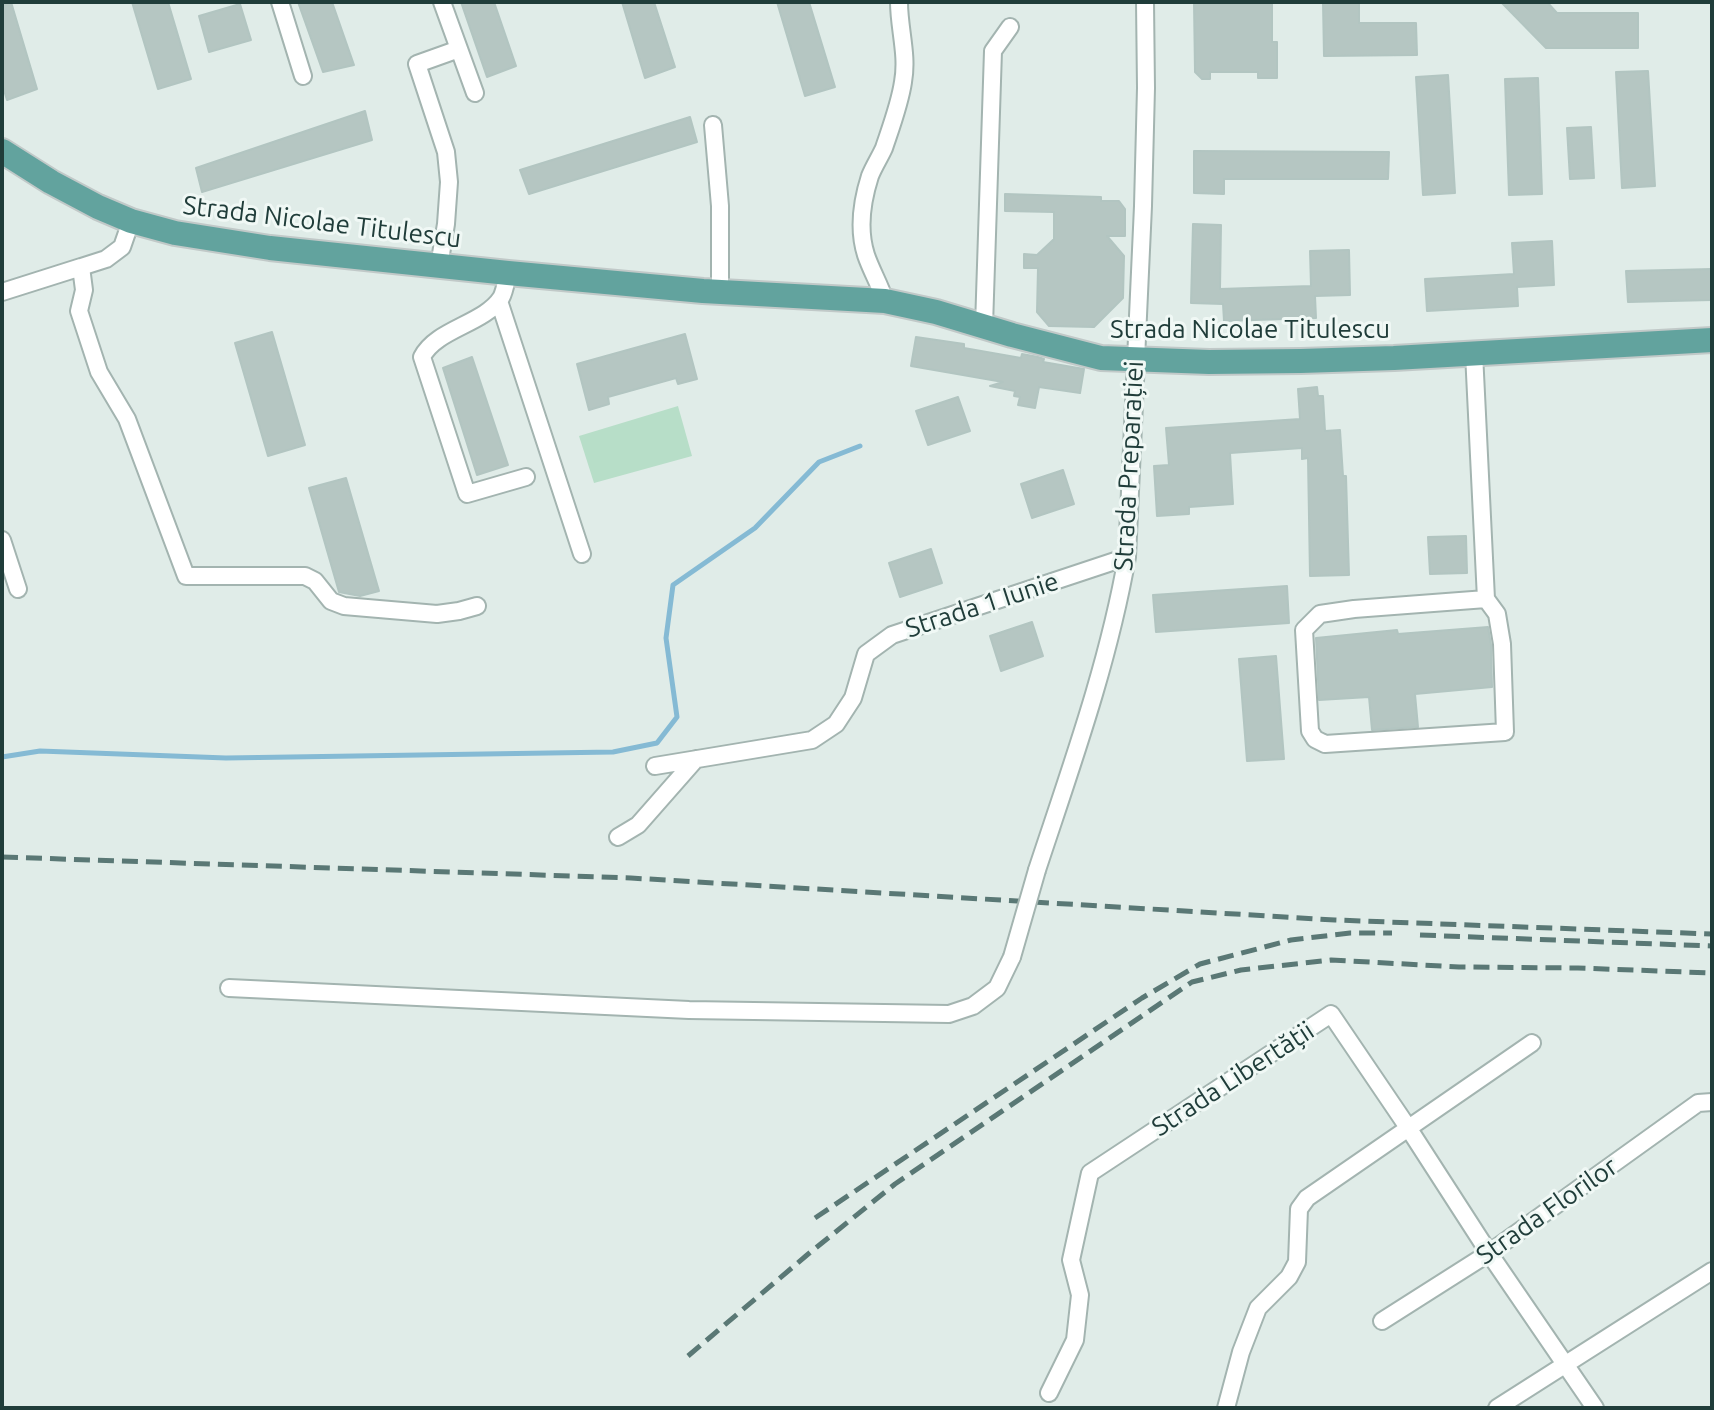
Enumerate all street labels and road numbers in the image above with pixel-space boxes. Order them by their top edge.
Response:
street label: Strada Nicolae Titulescu [181,189,463,255]
street label: Strada Nicolae Titulescu [1110,313,1390,345]
street label: Strada Preparației [1108,360,1150,572]
street label: Strada 1 Iunie [901,566,1063,644]
street label: Strada Libertății [1146,1015,1320,1143]
street label: Strada Florilor [1470,1151,1624,1271]

